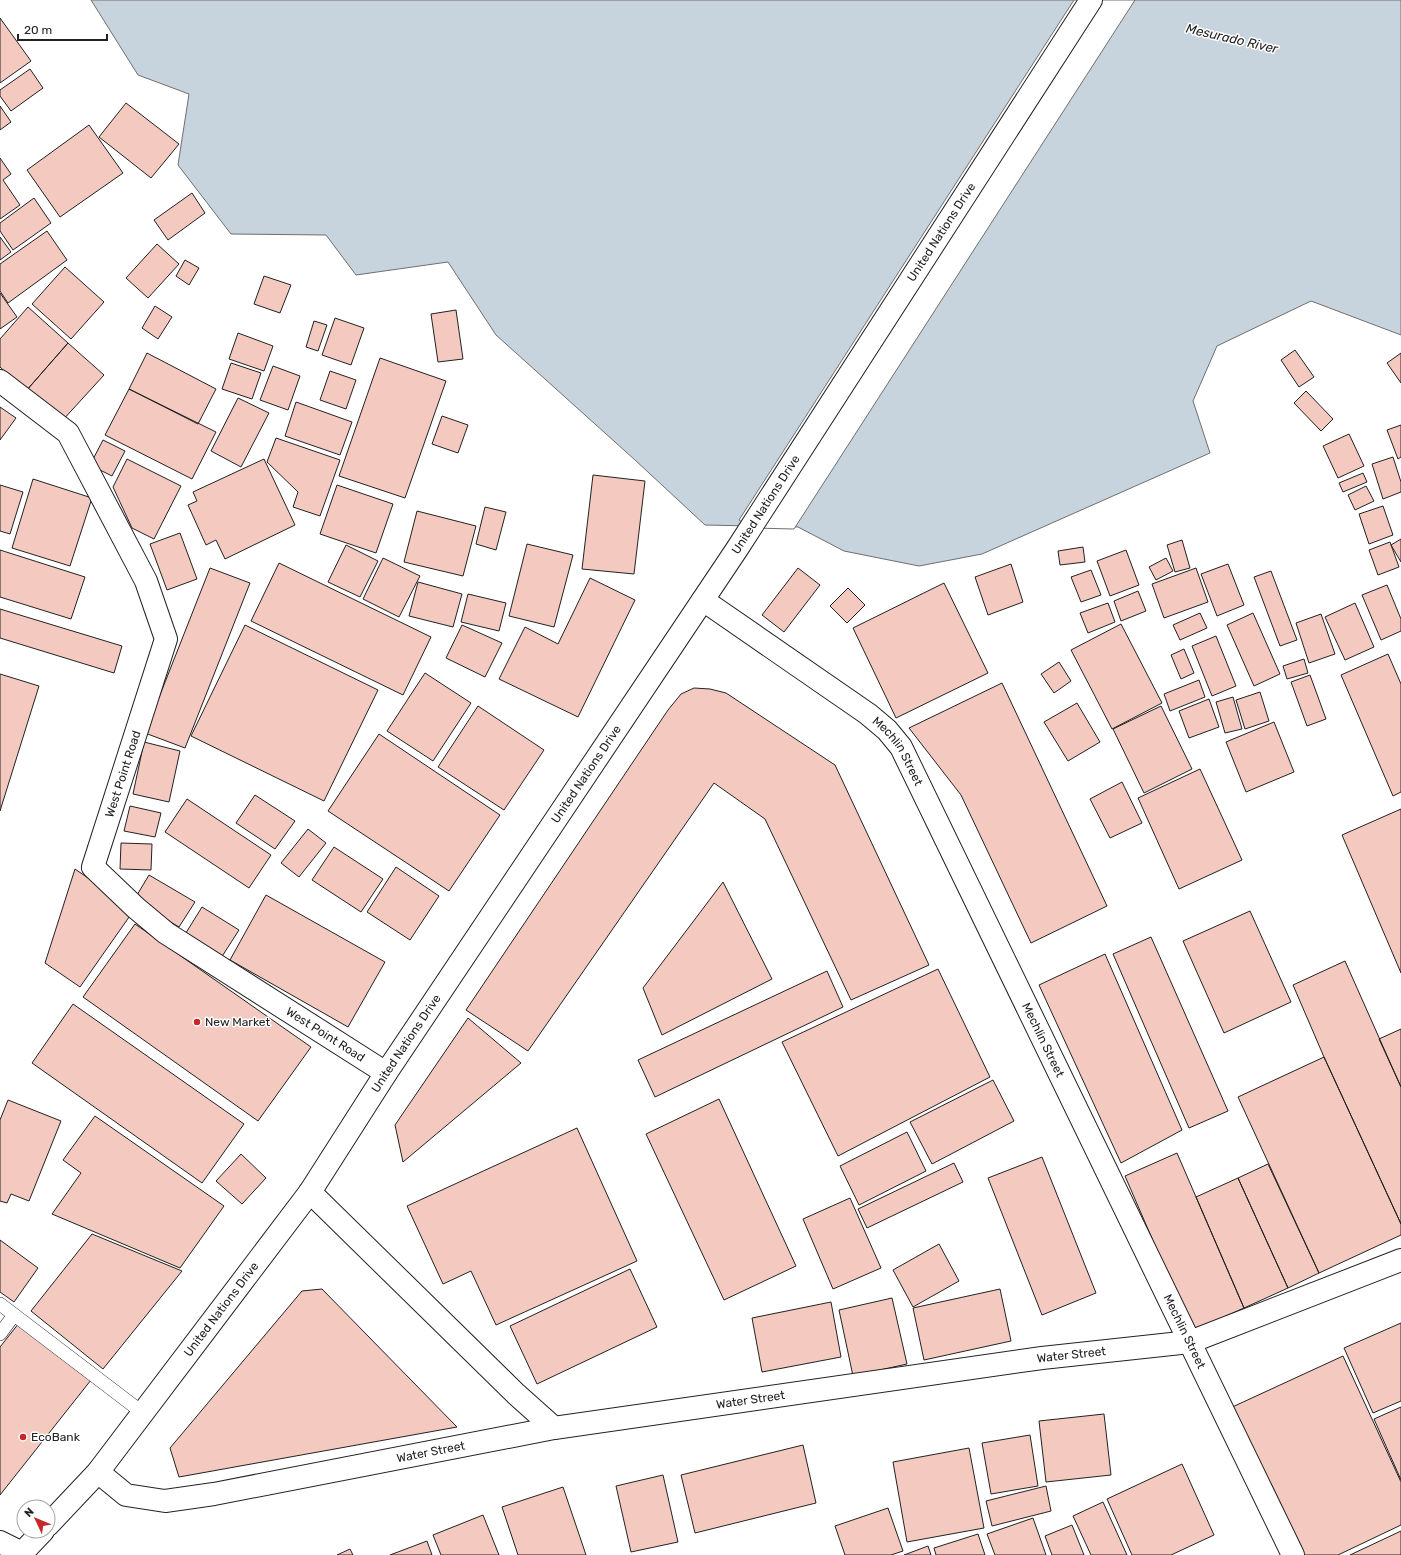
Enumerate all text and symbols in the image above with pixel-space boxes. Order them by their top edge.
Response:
scale bar [18,16,107,42]
water label: Mesurado River [1184,21,1280,57]
text: 20 m [24,23,52,37]
street label: United Nations Drive [904,180,978,284]
street label: United Nations Drive [729,452,803,557]
street label: Mechlin Street [870,714,926,788]
street label: United Nations Drive [548,722,624,826]
street label: West Point Road [102,729,144,819]
street label: United Nations Drive [368,991,444,1095]
street label: Mechlin Street [1019,1000,1067,1080]
street label: West Point Road [283,1004,367,1065]
place label: New Market [205,1015,270,1029]
marker: New Market [192,1017,202,1027]
street label: United Nations Drive [181,1259,262,1359]
street label: Mechlin Street [1161,1292,1209,1371]
street label: Water Street [1036,1344,1107,1366]
street label: Water Street [715,1388,786,1412]
place label: EcoBank [31,1430,81,1444]
marker: EcoBank [18,1432,28,1442]
street label: Water Street [395,1438,466,1465]
north arrow [16,1499,56,1539]
text: N [22,1505,37,1520]

